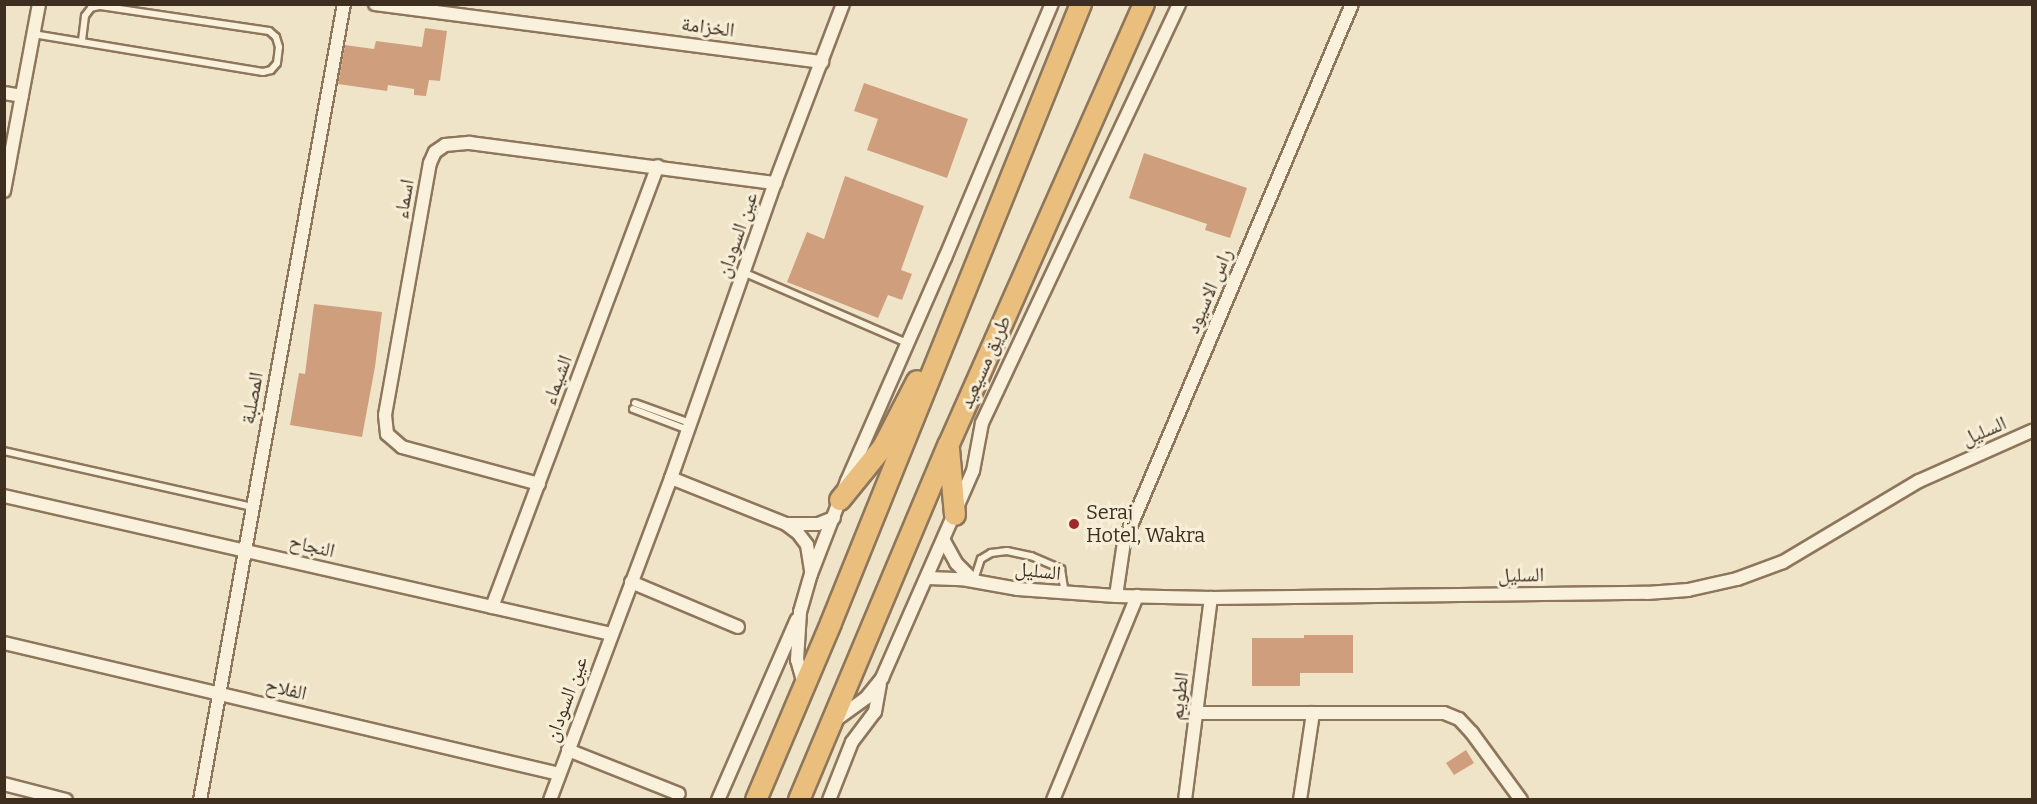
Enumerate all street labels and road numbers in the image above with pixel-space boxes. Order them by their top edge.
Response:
street label: الخزامة [680,12,736,42]
street label: اسماء [389,177,419,221]
street label: عين السودان [711,189,763,281]
street label: راس الاسيود [1180,245,1238,337]
street label: طريق مسيعيد [954,312,1016,412]
street label: الشيماء [537,352,577,408]
street label: المصلبة [236,370,268,426]
street label: السليل [1958,411,2010,451]
street label: النجاح [287,529,337,563]
street label: السليل [1014,557,1062,585]
street label: السليل [1498,563,1544,587]
street label: عين السودان [539,653,593,745]
street label: الطويم [1164,671,1194,721]
street label: الفلاح [263,673,309,705]

